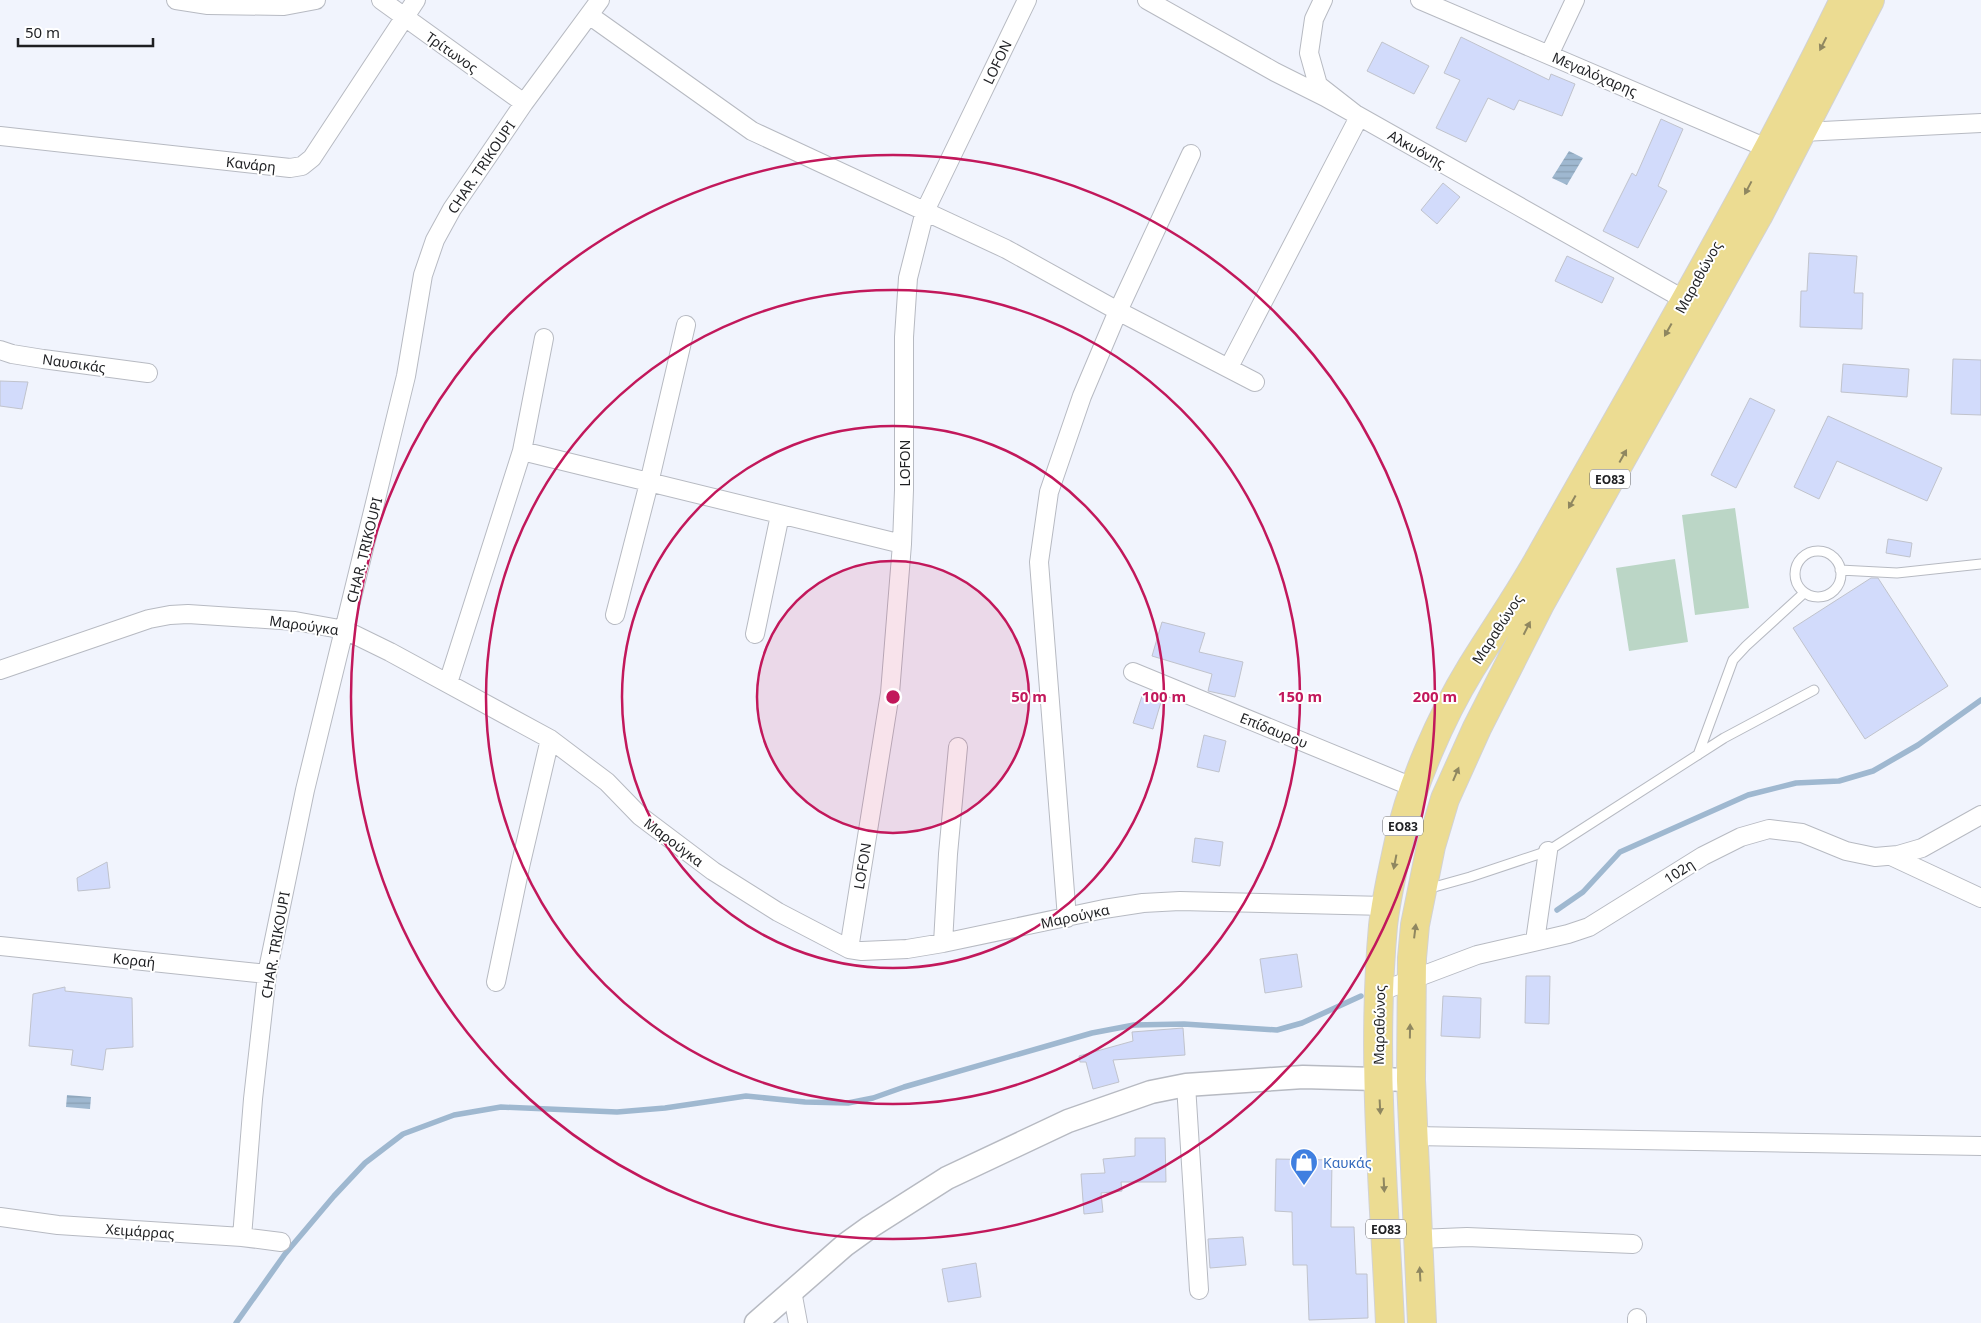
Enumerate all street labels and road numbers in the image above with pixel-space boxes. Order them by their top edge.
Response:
street label: Τρίτωνος [422,27,482,77]
street label: LOFON [978,37,1016,87]
street label: Μεγαλόχαρης [1550,48,1641,101]
street label: CHAR. TRIKOUPI [443,117,519,217]
street label: Αλκυόνης [1385,125,1449,173]
street label: Κανάρη [225,152,277,176]
street label: Μαραθώνος [1670,237,1726,317]
street label: Ναυσικάς [41,349,107,377]
street label: LOFON [895,440,914,486]
road number: ΕΟ83 [1590,469,1630,488]
street label: CHAR. TRIKOUPI [342,495,386,605]
street label: Μαραθώνος [1467,590,1527,668]
street label: Μαρούγκα [268,611,340,639]
street label: Επίδαυρου [1237,708,1311,752]
street label: Μαρούγκα [640,813,708,871]
road number: ΕΟ83 [1383,816,1423,836]
street label: LOFON [849,841,875,891]
street label: 102η [1660,854,1698,888]
street label: CHAR. TRIKOUPI [256,890,294,1000]
street label: Μαρούγκα [1039,899,1111,933]
street label: Κοραή [112,948,156,972]
street label: Μαραθώνος [1369,985,1389,1065]
street label: Χειμάρρας [105,1219,175,1243]
road number: ΕΟ83 [1366,1220,1406,1238]

